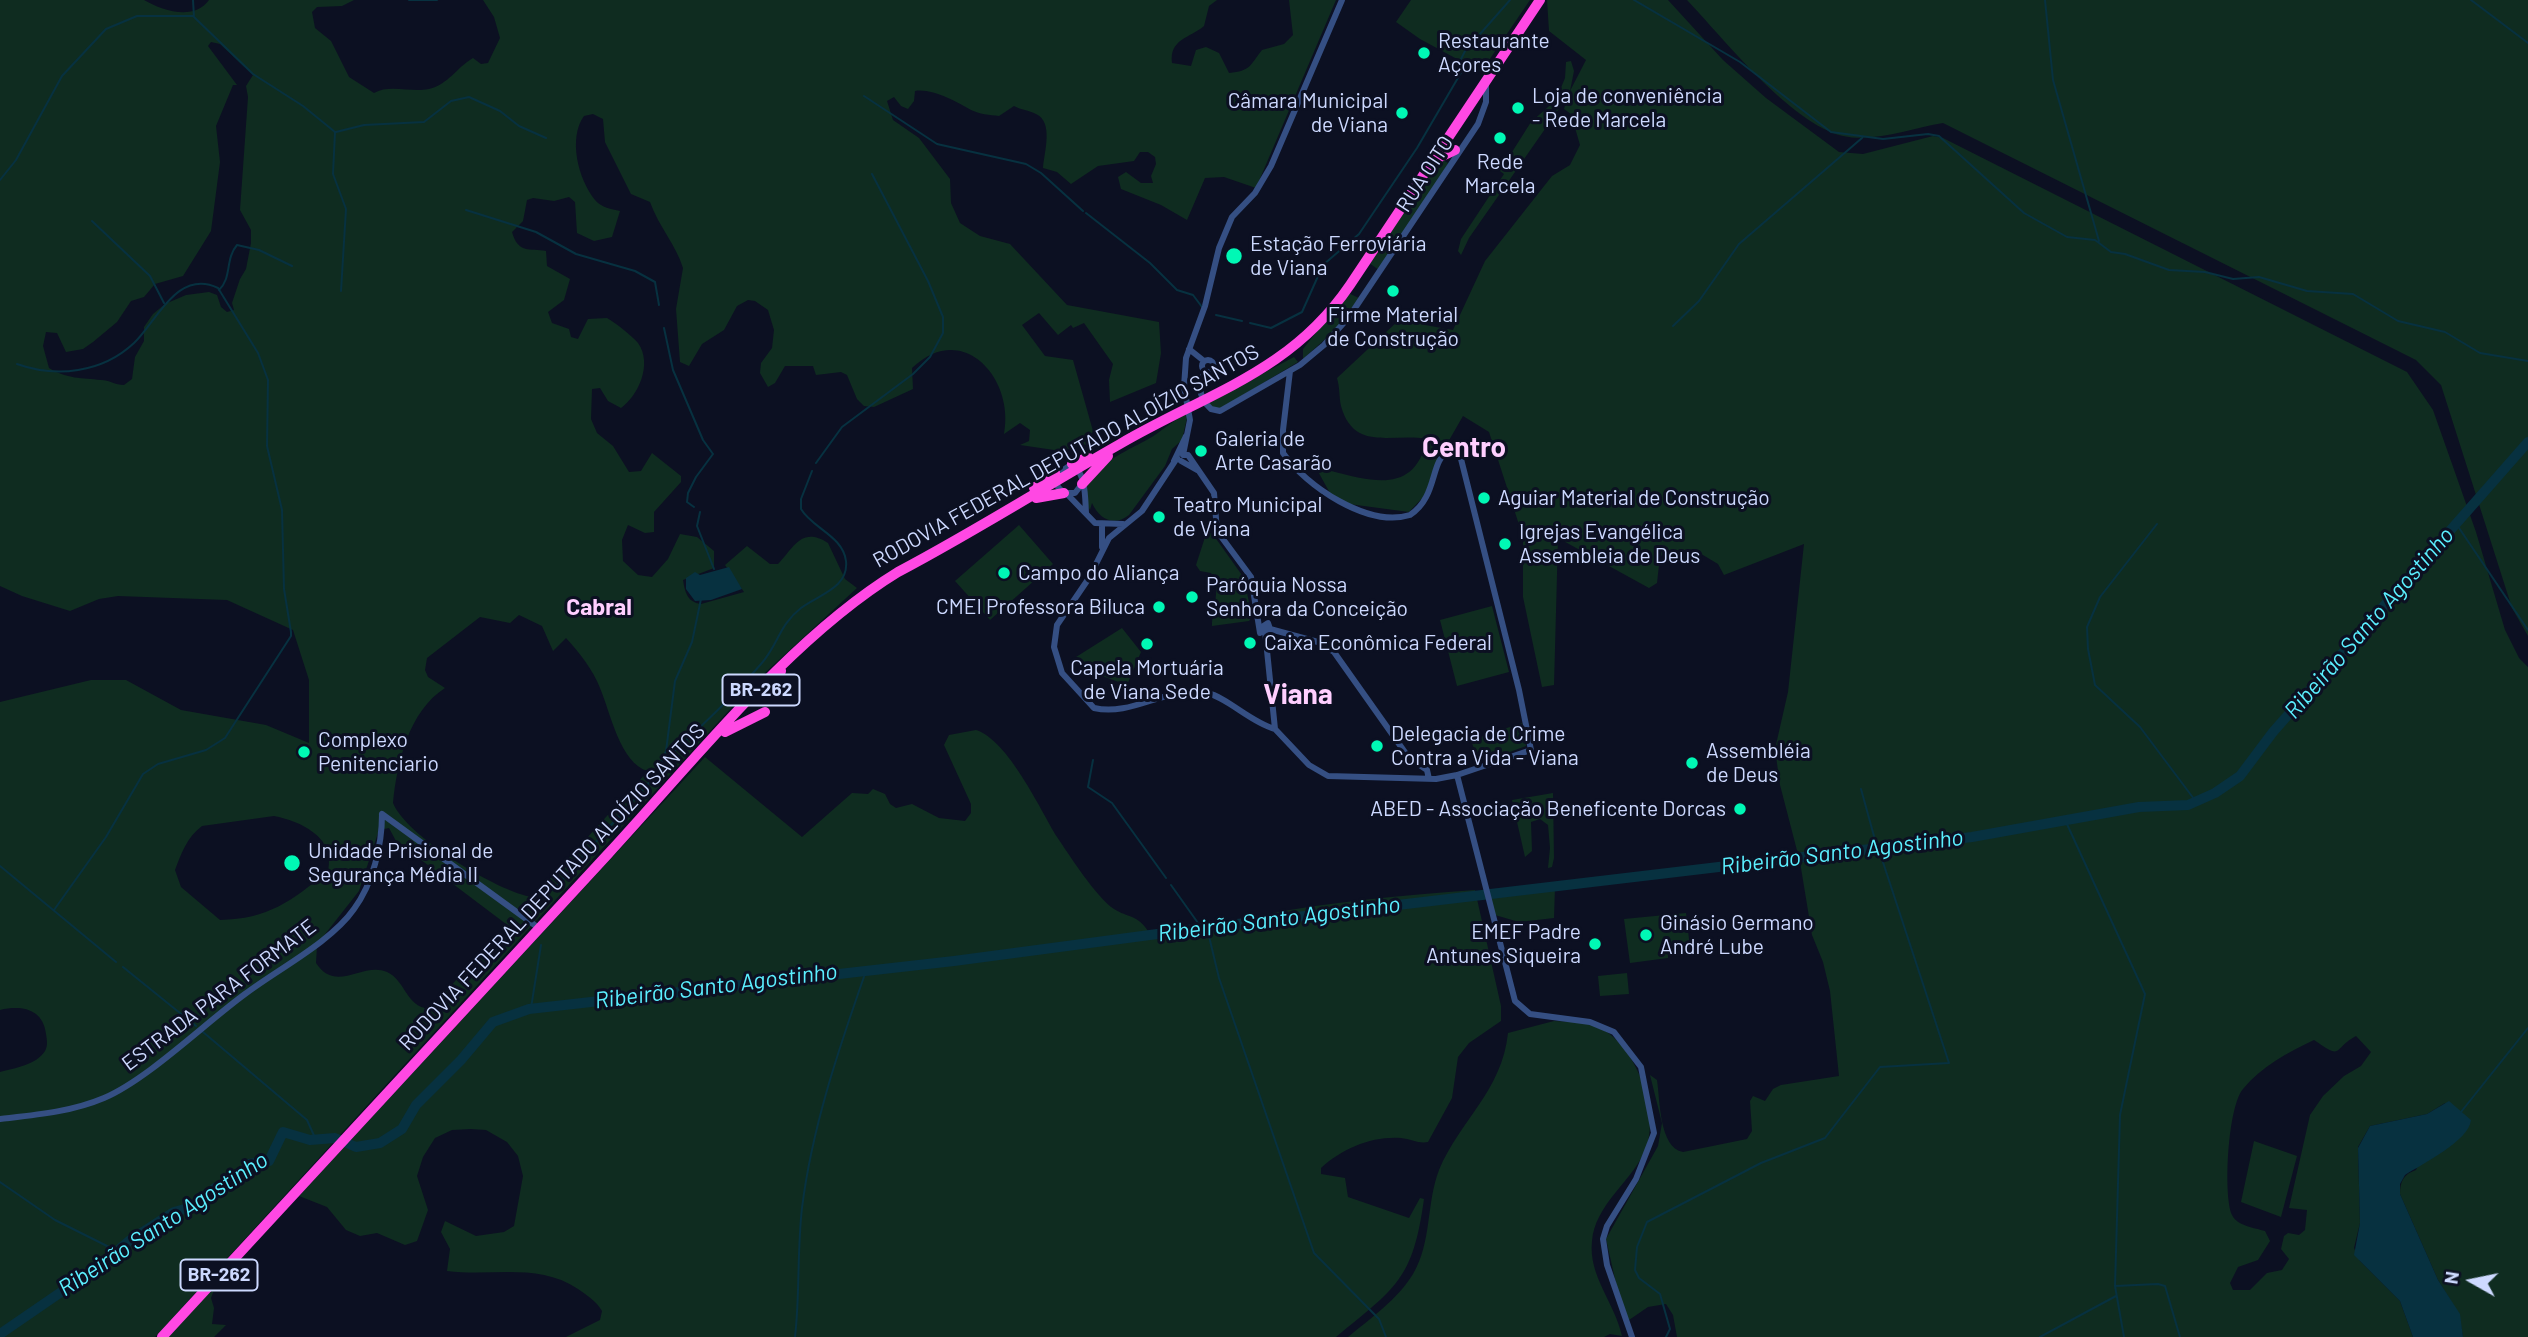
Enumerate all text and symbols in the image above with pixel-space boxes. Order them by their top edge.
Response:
place label: Restaurante Açores [1438,28,1550,78]
marker: Restaurante Açores [1416,45,1432,61]
place label: Loja de conveniência - Rede Marcela [1532,83,1723,133]
place label: Câmara Municipal de Viana [1228,88,1388,138]
marker: Loja de conveniência - Rede Marcela [1510,100,1526,116]
marker: Câmara Municipal de Viana [1394,105,1410,121]
marker: Rede Marcela [1492,130,1508,146]
street label: RUA OITO [1391,131,1459,217]
place label: Rede Marcela [1465,149,1535,199]
place label: Estação Ferroviária de Viana [1250,231,1427,281]
marker: Estação Ferroviária de Viana [1224,246,1244,266]
marker: Firme Material de Construção [1385,283,1401,299]
place label: Firme Material de Construção [1327,302,1459,352]
street label: RODOVIA FEDERAL DEPUTADO ALOÍZIO SANTOS [869,339,1263,573]
place label: Galeria de Arte Casarão [1215,426,1332,476]
district label: Centro [1422,431,1506,465]
marker: Galeria de Arte Casarão [1193,443,1209,459]
place label: Aguiar Material de Construção [1498,485,1770,511]
marker: Aguiar Material de Construção [1476,490,1492,506]
place label: Teatro Municipal de Viana [1173,492,1322,542]
marker: Teatro Municipal de Viana [1151,509,1167,525]
place label: Igrejas Evangélica Assembleia de Deus [1519,519,1700,569]
water label: Ribeirão Santo Agostinho [2278,522,2460,724]
marker: Igrejas Evangélica Assembleia de Deus [1497,536,1513,552]
place label: Campo do Aliança [1018,560,1179,586]
marker: Campo do Aliança [996,565,1012,581]
place label: Paróquia Nossa Senhora da Conceição [1206,572,1408,622]
marker: Paróquia Nossa Senhora da Conceição [1184,589,1200,605]
district label: Cabral [566,593,632,621]
place label: CMEI Professora Biluca [936,594,1145,620]
marker: CMEI Professora Biluca [1151,599,1167,615]
place label: Caixa Econômica Federal [1264,630,1492,656]
marker: Caixa Econômica Federal [1242,635,1258,651]
marker: Capela Mortuária de Viana Sede [1139,636,1155,652]
place label: Capela Mortuária de Viana Sede [1070,655,1224,705]
road number: BR-262 [722,674,800,706]
district label: Viana [1263,678,1333,712]
street label: RODOVIA FEDERAL DEPUTADO ALOÍZIO SANTOS [394,718,710,1056]
place label: Delegacia de Crime Contra a Vida - Viana [1391,721,1579,771]
place label: Complexo Penitenciario [318,727,439,777]
marker: Delegacia de Crime Contra a Vida - Viana [1369,738,1385,754]
place label: Assembléia de Deus [1706,738,1811,788]
marker: Complexo Penitenciario [296,744,312,760]
marker: Assembléia de Deus [1684,755,1700,771]
place label: ABED - Associação Beneficente Dorcas [1370,796,1726,822]
marker: ABED - Associação Beneficente Dorcas [1732,801,1748,817]
water label: Ribeirão Santo Agostinho [1719,823,1965,881]
place label: Unidade Prisional de Segurança Média II [308,838,493,888]
marker: Unidade Prisional de Segurança Média II [282,853,302,873]
water label: Ribeirão Santo Agostinho [1156,890,1402,948]
place label: Ginásio Germano André Lube [1660,910,1814,960]
street label: ESTRADA PARA FORMATE [117,914,321,1076]
place label: EMEF Padre Antunes Siqueira [1426,919,1581,969]
marker: Ginásio Germano André Lube [1638,927,1654,943]
marker: EMEF Padre Antunes Siqueira [1587,936,1603,952]
water label: Ribeirão Santo Agostinho [593,957,839,1015]
water label: Ribeirão Santo Agostinho [53,1146,273,1302]
north arrow [2437,1246,2507,1316]
road number: BR-262 [180,1260,258,1290]
text: N [2438,1270,2463,1286]

